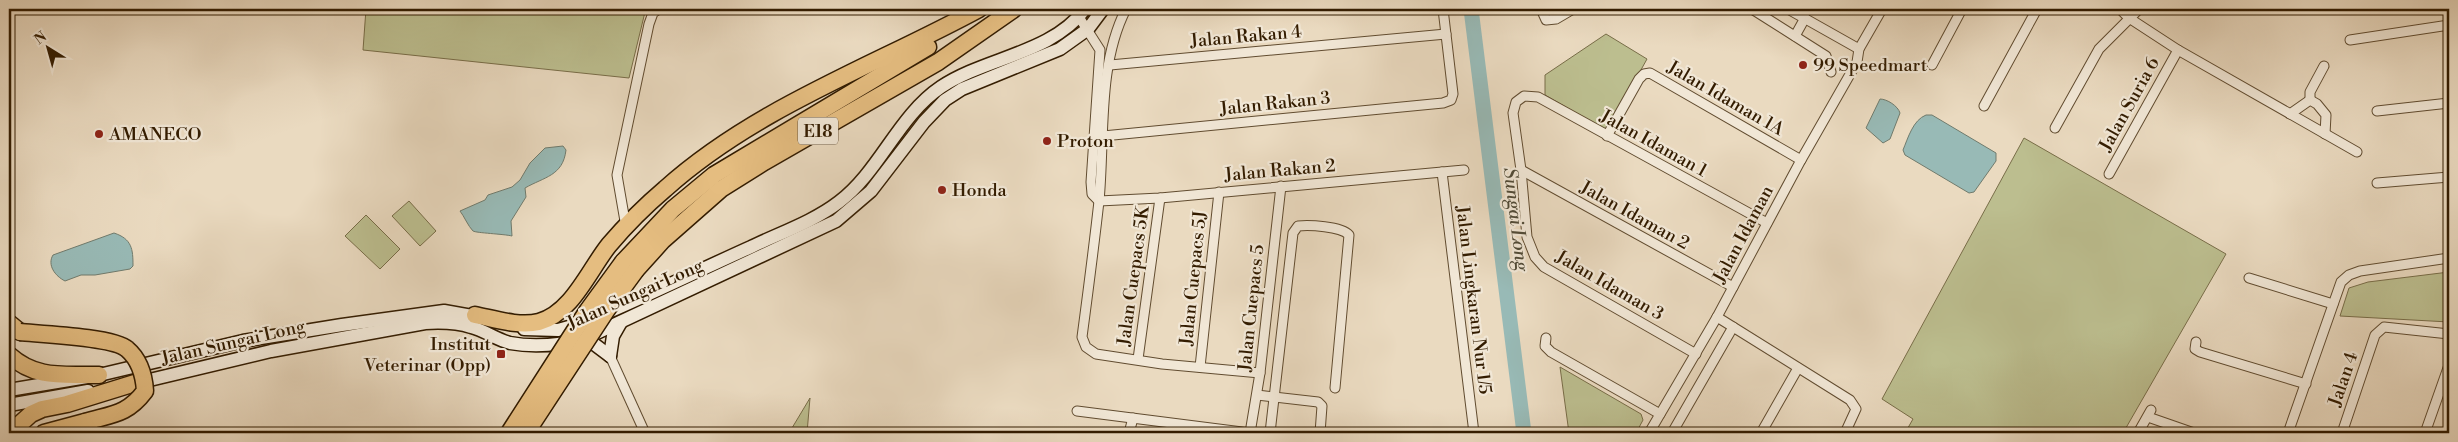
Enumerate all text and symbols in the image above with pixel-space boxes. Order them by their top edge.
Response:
street label: Jalan Rakan 4 [1188,20,1303,53]
north arrow [22,22,72,72]
text: N [31,28,51,49]
street label: Jalan Suria 6 [2094,53,2165,156]
place label: 99 Speedmart [1813,54,1928,77]
street label: Jalan Idaman 1A [1662,55,1789,142]
marker: 99 Speedmart [1797,59,1809,71]
street label: Jalan Rakan 3 [1218,86,1332,121]
street label: Jalan Idaman 1 [1595,104,1712,182]
road number: E18 [798,118,838,144]
place label: AMANECO [108,123,202,146]
marker: AMANECO [93,128,105,140]
place label: Proton [1057,130,1114,153]
marker: Proton [1041,135,1053,147]
street label: Jalan Rakan 2 [1223,154,1337,187]
water label: Sungai Long [1498,166,1534,273]
street label: Jalan Idaman 2 [1575,175,1693,255]
place label: Honda [952,179,1007,202]
street label: Jalan Idaman [1708,181,1779,288]
marker: Honda [936,184,948,196]
street label: Jalan Cuepacs 5K [1112,203,1155,348]
street label: Jalan Lingkaran Nur 1/5 [1450,203,1496,396]
street label: Jalan Cuepacs 5J [1175,209,1212,348]
street label: Jalan Cuepacs 5 [1233,243,1270,374]
street label: Jalan Idaman 3 [1551,245,1668,326]
street label: Jalan Sungai Long [562,254,708,335]
street label: Jalan Sungai Long [158,315,308,370]
place label: Institut Veterinar (Opp) [363,333,492,377]
marker: Institut Veterinar (Opp) [495,348,507,360]
street label: Jalan 4 [2323,349,2364,410]

